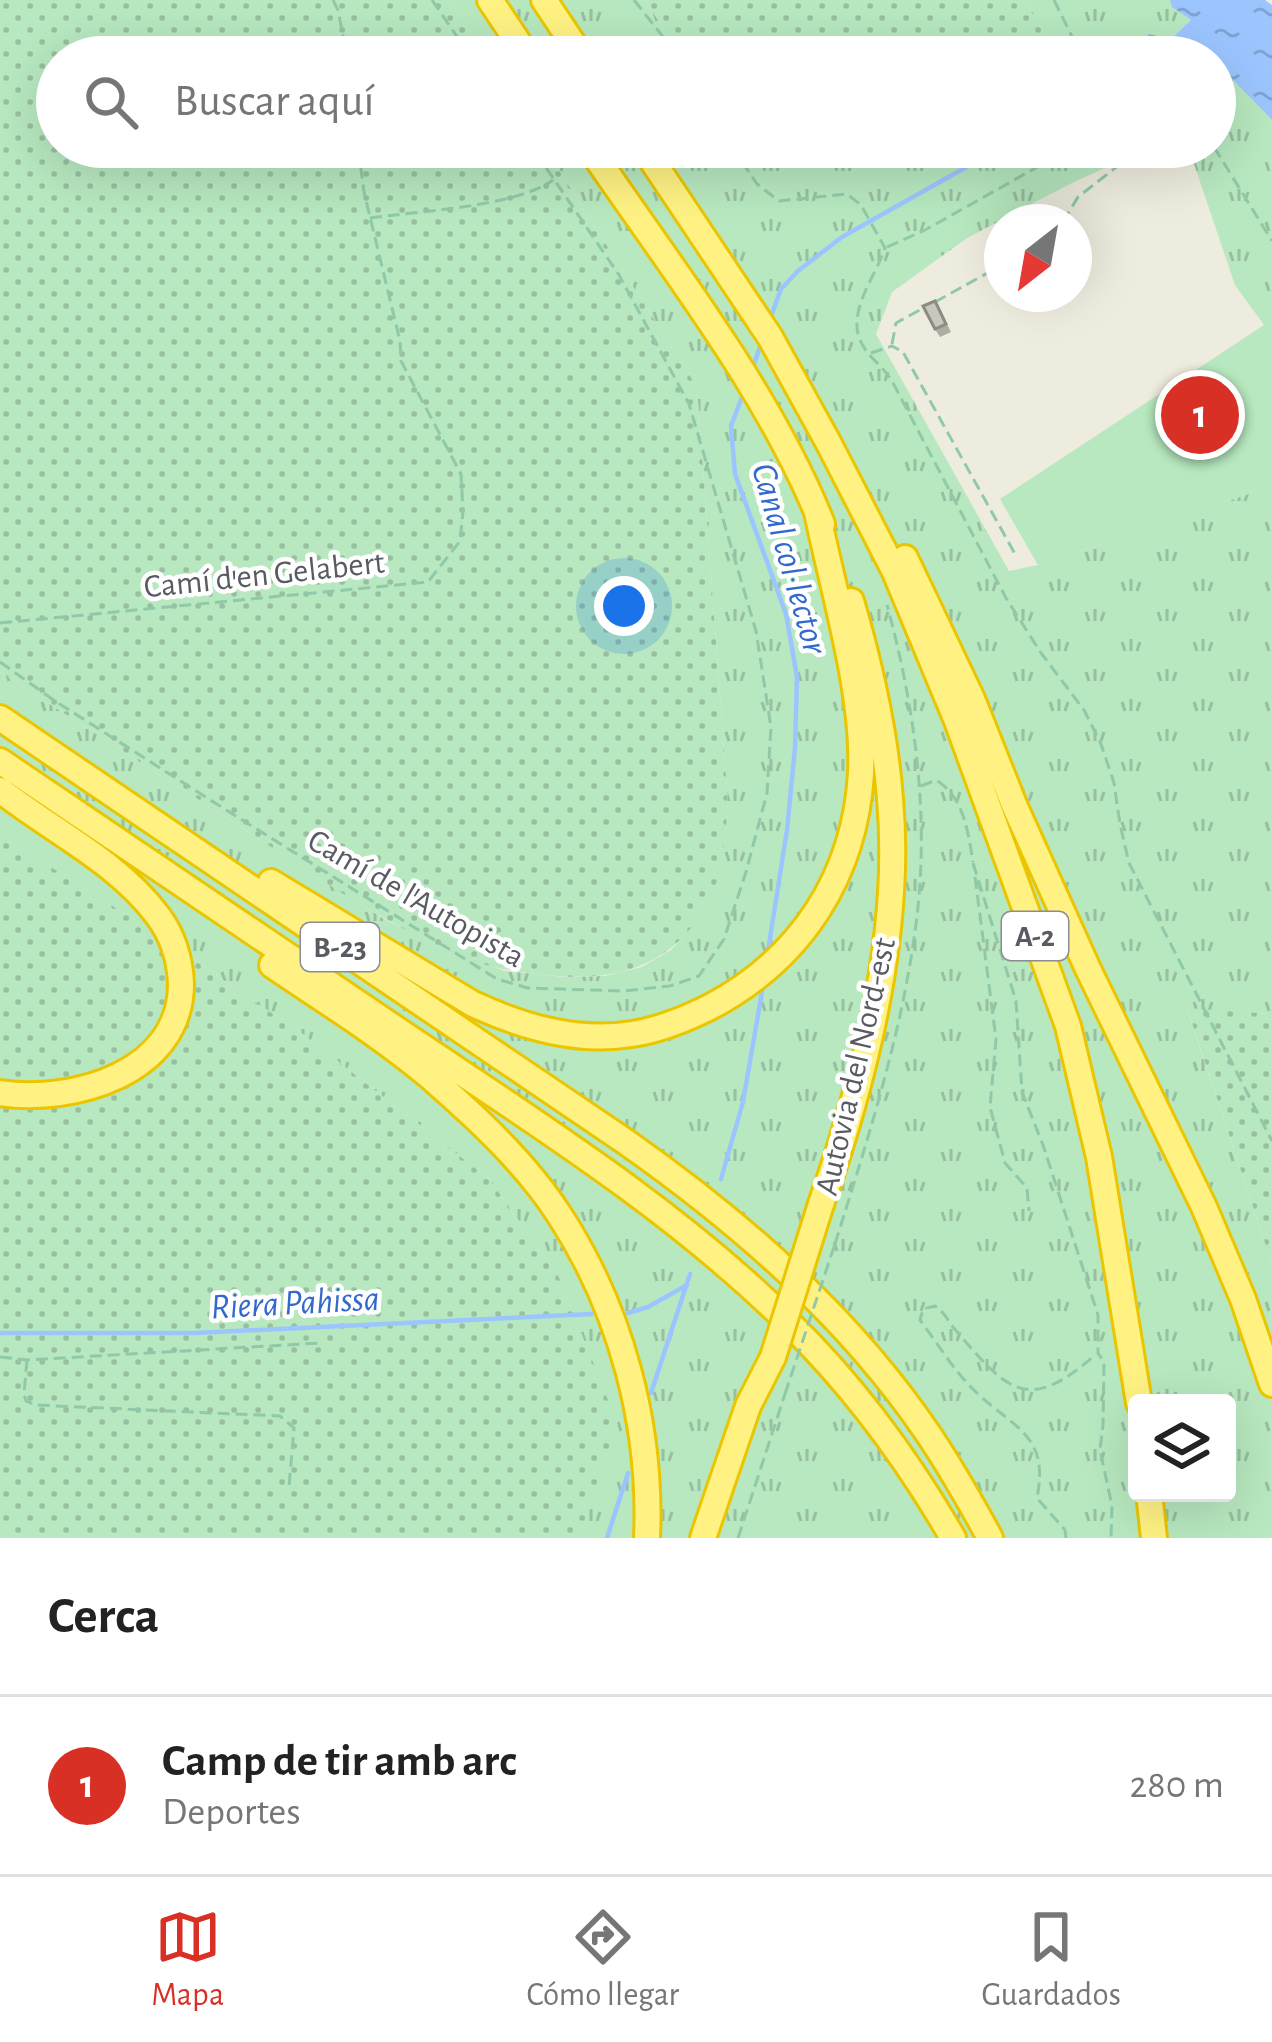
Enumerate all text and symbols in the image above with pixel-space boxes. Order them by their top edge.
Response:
search box [36,36,1236,168]
icon: search [78,69,144,135]
text: Buscar aquí [174,79,374,124]
north arrow [984,204,1092,312]
pin: 1 [1161,370,1239,460]
water label: Canal col·lector [745,459,834,659]
street label: Camí d'en Gelabert [142,546,387,605]
your location [594,576,654,636]
street label: Camí de l'Autopista [302,824,530,974]
road number: A-2 [1002,912,1068,960]
road number: B-23 [301,923,379,971]
street label: Autovia del Nord-est [811,934,902,1198]
water label: Riera Pahissa [210,1281,380,1325]
map controls [1128,1394,1236,1502]
button: layers [1128,1394,1236,1502]
text: Cerca [48,1591,159,1642]
text: Camp de tir amb arc [162,1739,517,1784]
text: 1 [80,1766,94,1805]
text: 280 m [1130,1766,1224,1805]
text: Deportes [162,1793,301,1832]
tab: Mapa [151,1904,224,2016]
tab: Cómo llegar [526,1904,679,2016]
tab: Guardados [982,1904,1121,2016]

